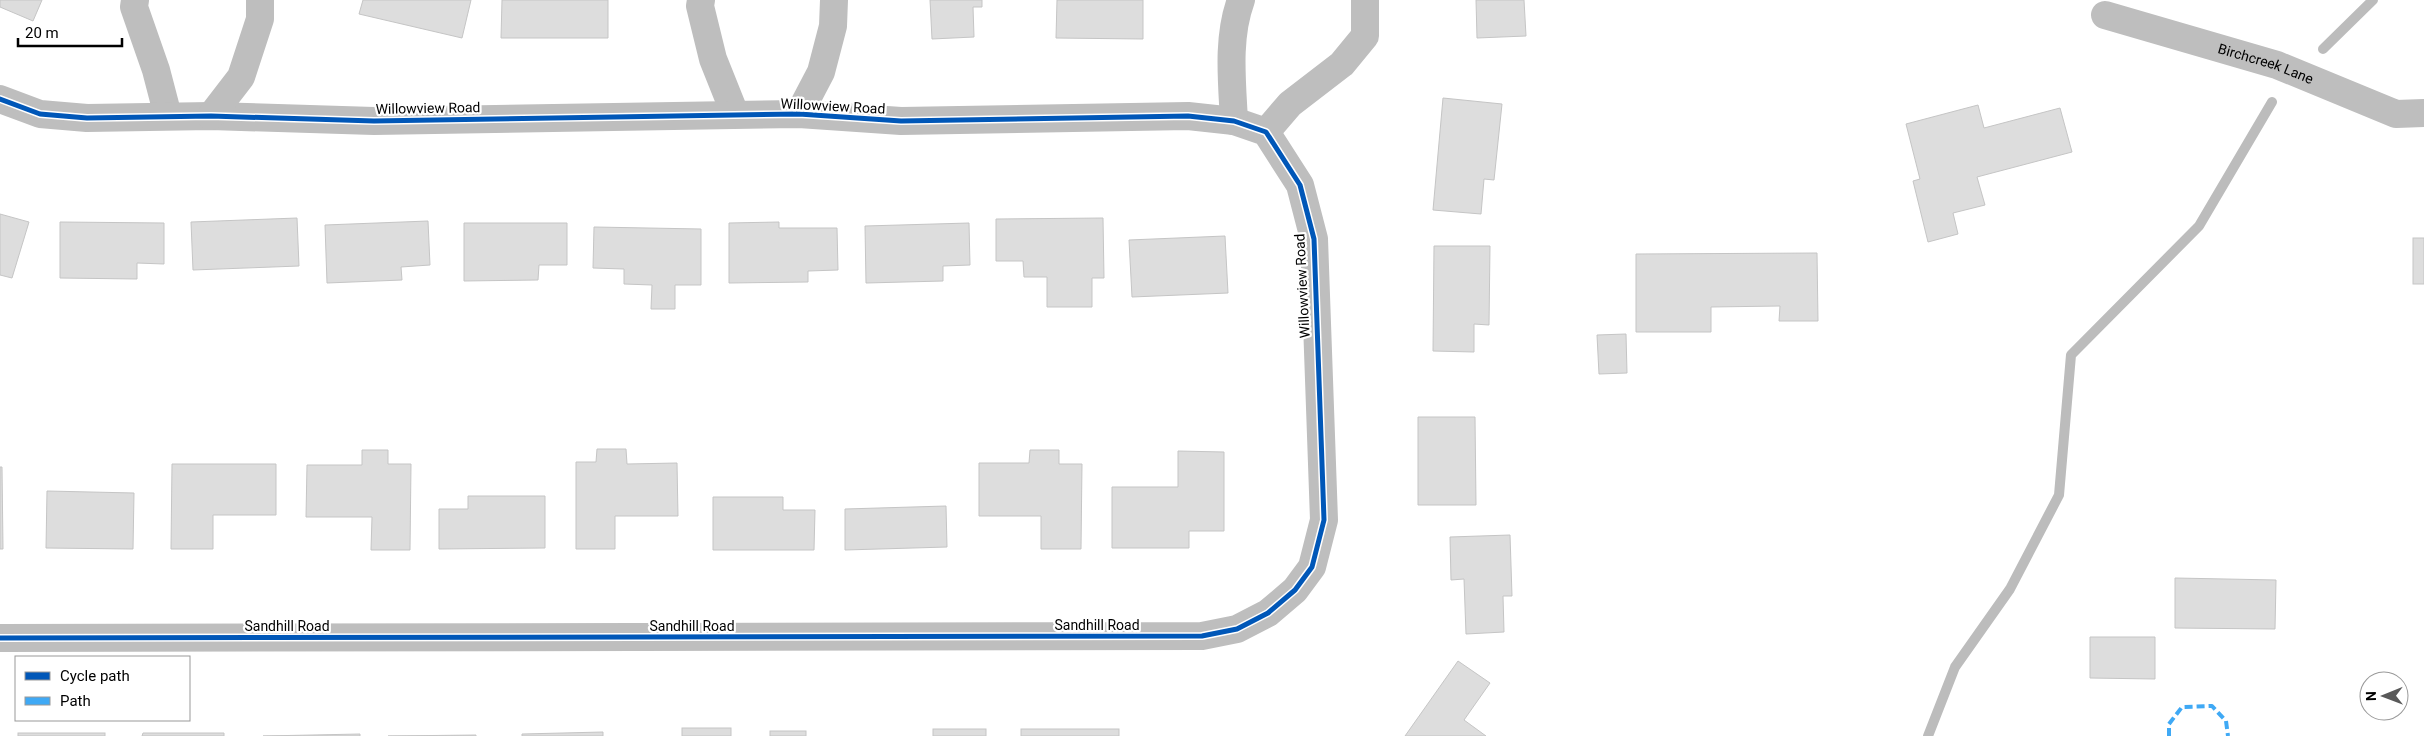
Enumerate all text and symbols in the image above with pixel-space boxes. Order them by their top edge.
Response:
scale bar [18,15,121,47]
text: 20 m [25,24,59,42]
street label: Birchcreek Lane [2216,40,2316,87]
street label: Willowview Road [780,95,886,117]
street label: Willowview Road [375,99,481,117]
street label: Willowview Road [1291,233,1313,339]
street label: Sandhill Road [1054,617,1140,633]
street label: Sandhill Road [244,618,330,634]
street label: Sandhill Road [649,618,735,634]
legend [15,656,190,721]
text: Cycle path [60,667,130,685]
north arrow [2359,671,2409,721]
text: N [2363,691,2379,701]
text: Path [60,692,91,710]

